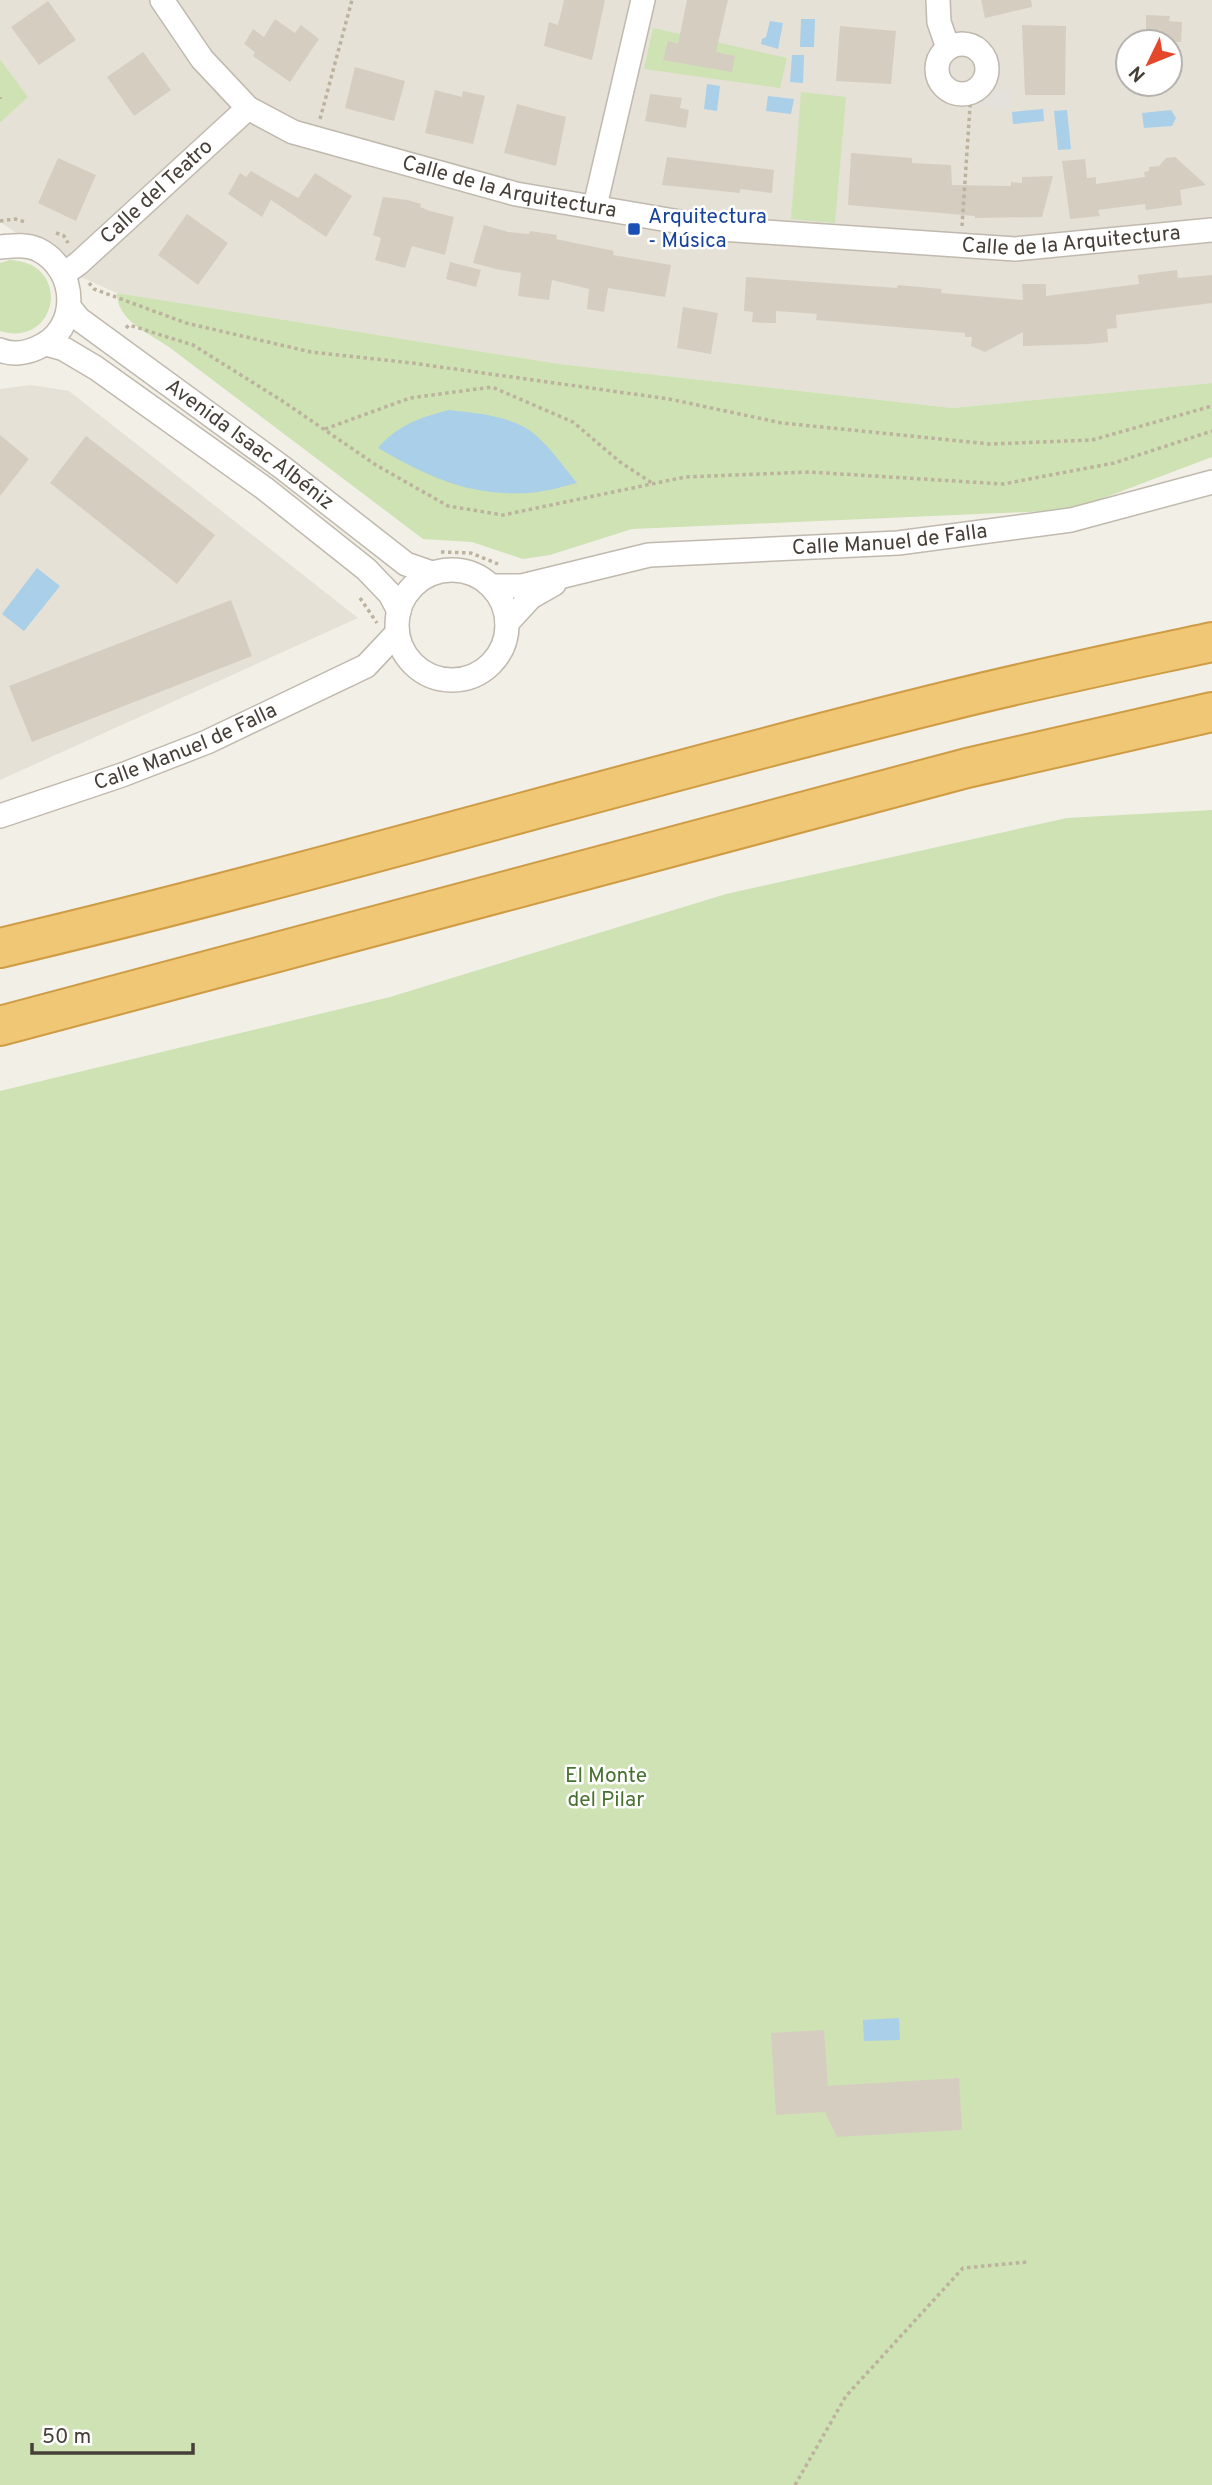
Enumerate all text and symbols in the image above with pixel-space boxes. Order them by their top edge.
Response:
north arrow [1114,28,1184,98]
text: N [1125,60,1151,86]
street label: Calle del Teatro [95,133,219,250]
street label: Calle de la Arquitectura [399,149,619,224]
place label: Arquitectura - Música [648,204,767,255]
street label: Calle de la Arquitectura [961,220,1182,263]
marker: Arquitectura - Música [626,221,642,237]
street label: Avenida Isaac Albéniz [160,373,339,516]
street label: Calle Manuel de Falla [791,518,989,562]
street label: Calle Manuel de Falla [90,697,282,797]
park label: El Monte del Pilar [565,1763,647,1814]
scale bar [32,2412,192,2456]
text: 50 m [42,2424,91,2451]

